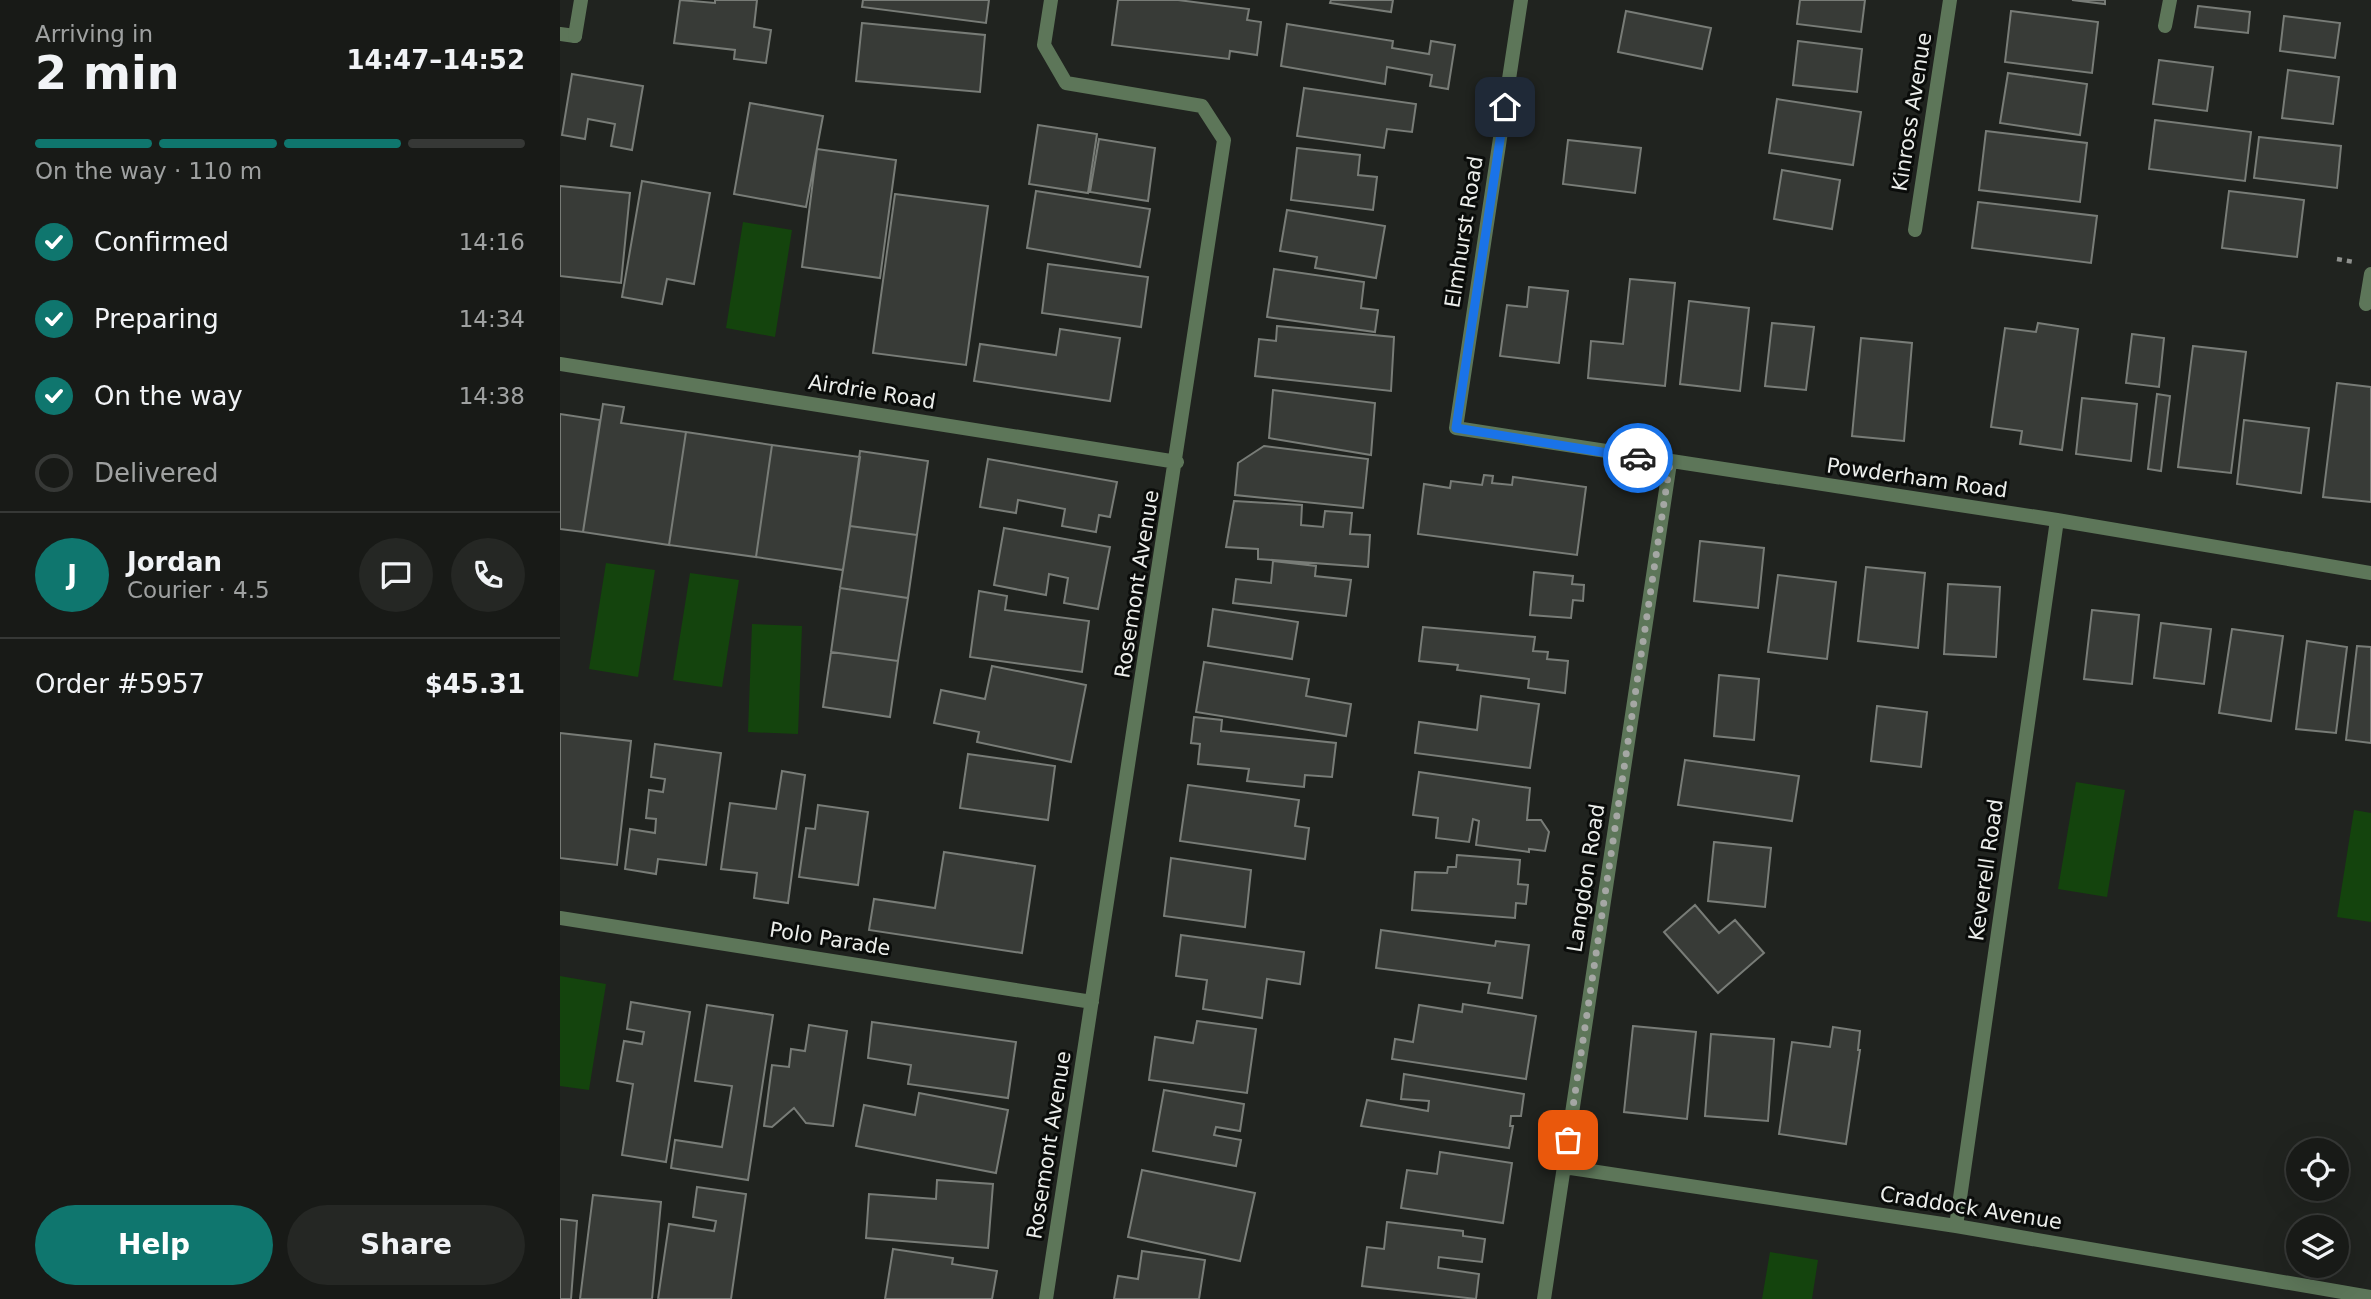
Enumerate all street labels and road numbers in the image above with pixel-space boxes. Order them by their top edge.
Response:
street label: Kinross Avenue [1888,31,1936,193]
street label: Elmhurst Road [1440,154,1488,310]
street label: Airdrie Road [807,370,937,414]
street label: Powderham Road [1825,453,2009,503]
street label: Rosemont Avenue [1110,488,1164,680]
street label: Keverell Road [1964,797,2008,943]
street label: Langdon Road [1562,802,1610,954]
street label: Polo Parade [768,918,892,960]
street label: Rosemont Avenue [1022,1049,1076,1241]
street label: Craddock Avenue [1878,1182,2064,1234]

